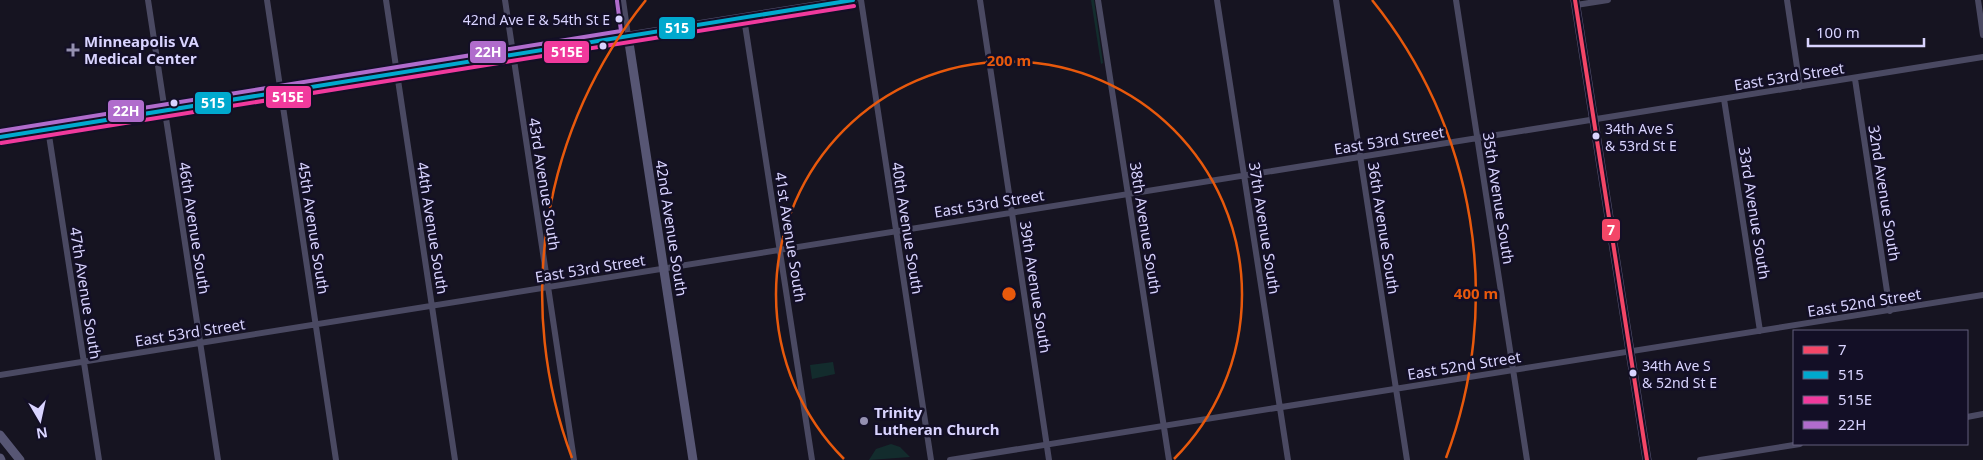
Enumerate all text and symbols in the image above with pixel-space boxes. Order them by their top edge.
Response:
place label: 42nd Ave E & 54th St E [463,10,610,29]
marker: 42nd Ave E & 54th St E [614,14,624,24]
scale bar [1808,15,1924,47]
line badge: 515 [658,16,696,40]
text: 515 [665,18,689,37]
text: 100 m [1816,22,1860,42]
place label: Minneapolis VA Medical Center [84,31,199,68]
line badge: 22H [469,40,507,64]
line badge: 515E [543,40,590,64]
unlabelled marker [598,41,608,51]
text: 22H [475,42,501,61]
text: 515E [551,42,583,61]
marker: Minneapolis VA Medical Center [66,43,80,57]
text: 200 m [987,50,1031,70]
street label: East 53rd Street [1732,57,1846,95]
line badge: 515E [265,85,312,109]
text: 515E [272,87,304,106]
line badge: 515 [194,91,232,115]
text: 515 [201,93,225,112]
unlabelled marker [169,98,179,108]
line badge: 22H [107,99,145,123]
text: 22H [113,101,139,120]
street label: 43rd Avenue South [525,116,565,252]
place label: 34th Ave S & 53rd St E [1605,119,1677,155]
street label: East 53rd Street [1332,121,1446,159]
street label: 32nd Avenue South [1864,124,1906,262]
street label: 35th Avenue South [1479,130,1519,266]
marker: 34th Ave S & 53rd St E [1591,131,1601,141]
street label: 33rd Avenue South [1735,145,1775,281]
street label: 42nd Avenue South [651,159,693,297]
street label: 46th Avenue South [175,160,215,296]
street label: 45th Avenue South [294,160,334,296]
street label: 44th Avenue South [413,160,453,296]
street label: 40th Avenue South [888,160,928,296]
street label: 38th Avenue South [1126,160,1166,296]
street label: 37th Avenue South [1245,160,1285,296]
street label: 36th Avenue South [1364,160,1404,296]
street label: 41st Avenue South [771,170,811,304]
street label: East 53rd Street [932,184,1046,222]
line badge: 7 [1601,218,1621,242]
street label: 39th Avenue South [1016,219,1056,355]
text: 7 [1607,220,1615,239]
street label: 47th Avenue South [66,225,106,361]
street label: East 53rd Street [533,249,647,287]
text: 400 m [1454,283,1498,303]
street label: East 52nd Street [1806,283,1923,321]
centre of rings [1000,285,1018,303]
street label: East 53rd Street [133,313,247,351]
legend [1793,330,1968,445]
text: 7 [1838,339,1847,359]
street label: East 52nd Street [1406,346,1523,384]
place label: 34th Ave S & 52nd St E [1642,356,1717,392]
text: 515 [1838,364,1864,384]
marker: 34th Ave S & 52nd St E [1628,368,1638,378]
text: 515E [1838,389,1872,409]
north arrow [15,395,65,445]
place label: Trinity Lutheran Church [874,402,999,439]
text: 22H [1838,414,1866,434]
marker: Trinity Lutheran Church [858,415,870,427]
text: N [35,423,49,444]

